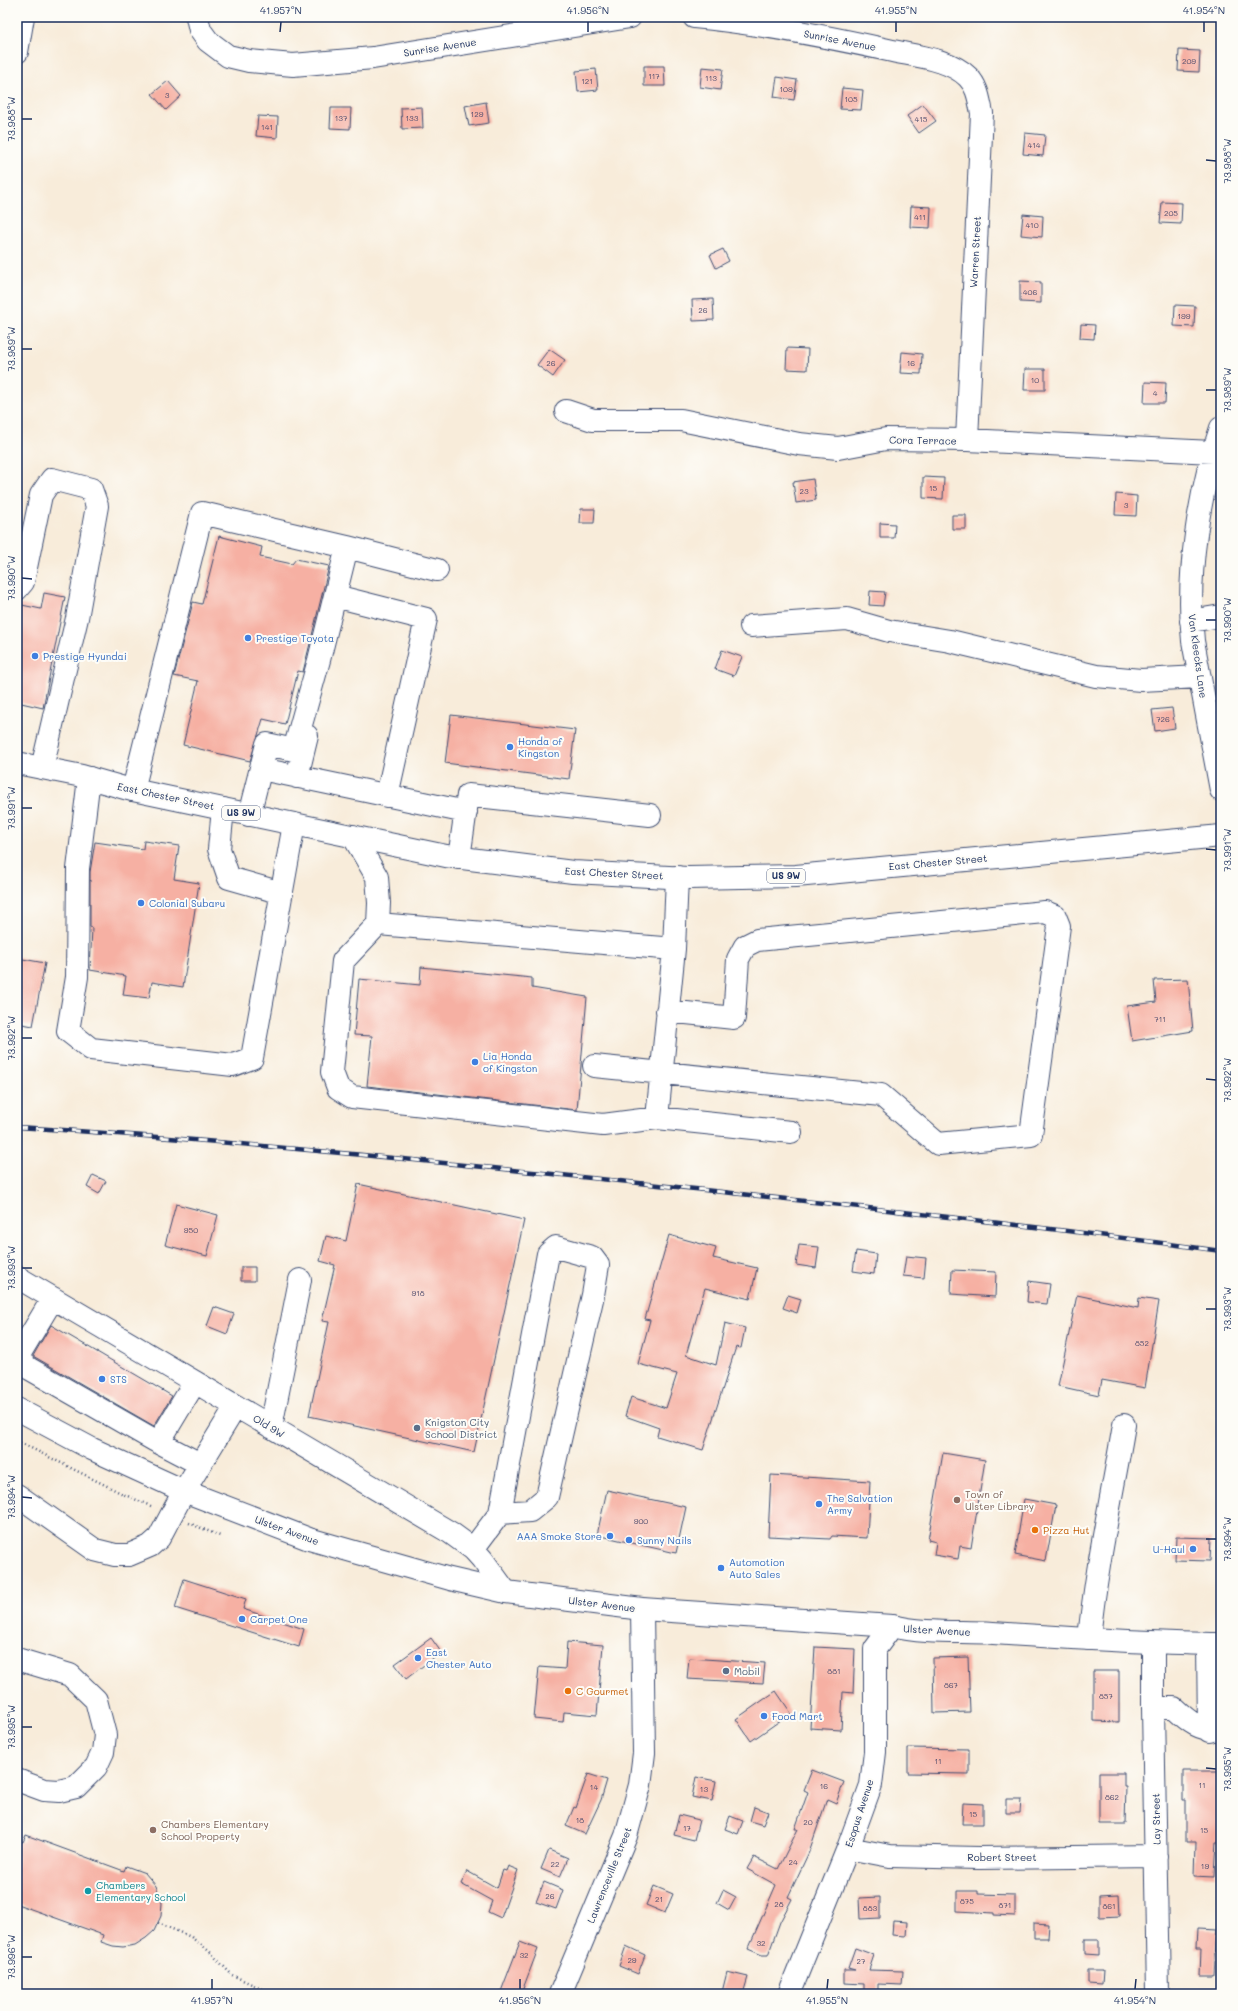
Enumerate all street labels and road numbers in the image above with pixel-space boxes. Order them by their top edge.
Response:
street label: Sunrise Avenue [803,26,877,54]
street label: Sunrise Avenue [403,34,477,60]
street label: Warren Street [966,216,984,288]
street label: Cora Terrace [889,432,957,448]
street label: Van Kleecks Lane [1185,613,1211,699]
street label: East Chester Street [116,779,216,813]
road number: US 9W [222,806,260,820]
street label: East Chester Street [888,851,988,873]
street label: East Chester Street [564,863,664,883]
road number: US 9W [767,869,805,883]
street label: Old 9W [251,1411,288,1441]
street label: Ulster Avenue [253,1512,321,1548]
street label: Ulster Avenue [568,1593,636,1615]
street label: Ulster Avenue [903,1621,971,1639]
street label: Esopus Avenue [841,1777,877,1849]
street label: Lay Street [1149,1793,1163,1845]
street label: Lawrenceville Street [583,1825,635,1925]
street label: Robert Street [967,1850,1037,1864]

